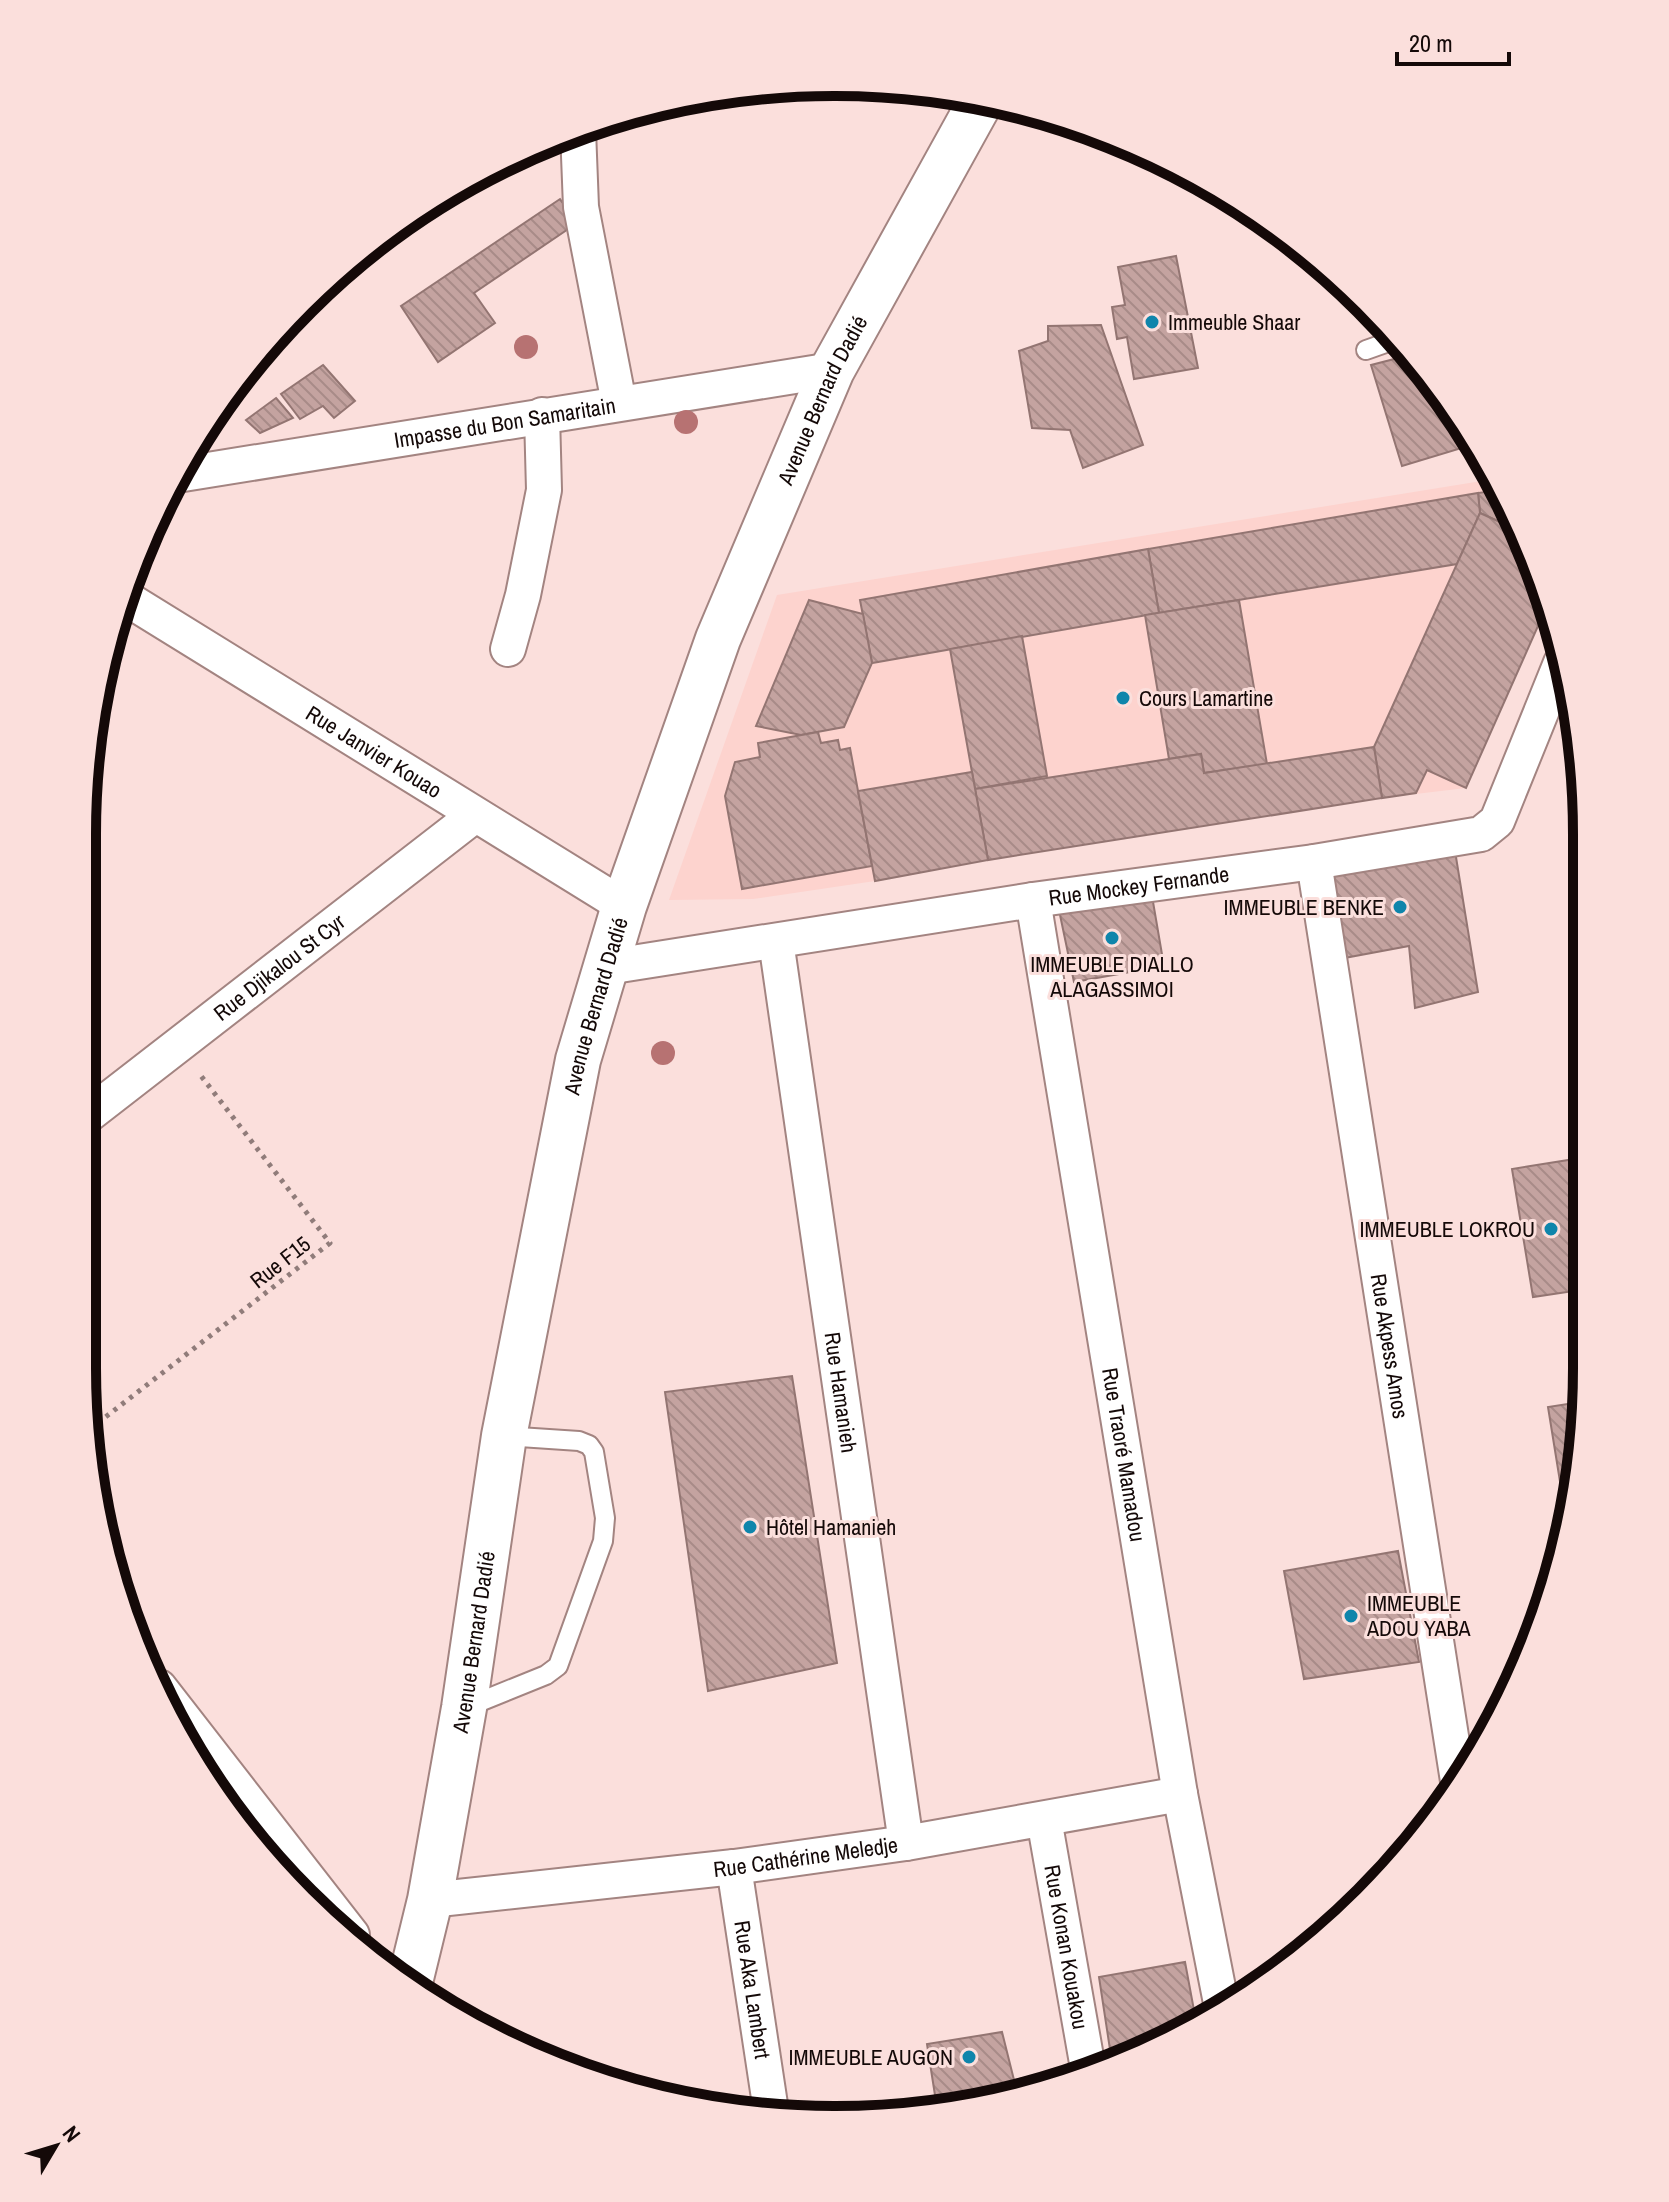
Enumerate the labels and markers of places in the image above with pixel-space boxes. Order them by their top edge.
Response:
place label: Immeuble Shaar [1168,307,1300,337]
marker: Immeuble Shaar [1143,313,1161,331]
place label: Cours Lamartine [1139,683,1273,713]
marker: Cours Lamartine [1114,689,1132,707]
place label: IMMEUBLE BENKE [1224,892,1384,922]
marker: IMMEUBLE BENKE [1391,898,1409,916]
marker: IMMEUBLE DIALLO ALAGASSIMOI [1103,929,1121,947]
place label: IMMEUBLE DIALLO ALAGASSIMOI [1030,949,1194,1004]
place label: IMMEUBLE LOKROU [1360,1214,1535,1244]
marker: IMMEUBLE LOKROU [1542,1220,1560,1238]
place label: Hôtel Hamanieh [766,1512,896,1542]
marker: Hôtel Hamanieh [741,1518,759,1536]
place label: IMMEUBLE ADOU YABA [1366,1588,1472,1643]
marker: IMMEUBLE ADOU YABA [1342,1607,1360,1625]
place label: IMMEUBLE AUGON [789,2042,953,2072]
marker: IMMEUBLE AUGON [960,2048,978,2066]

